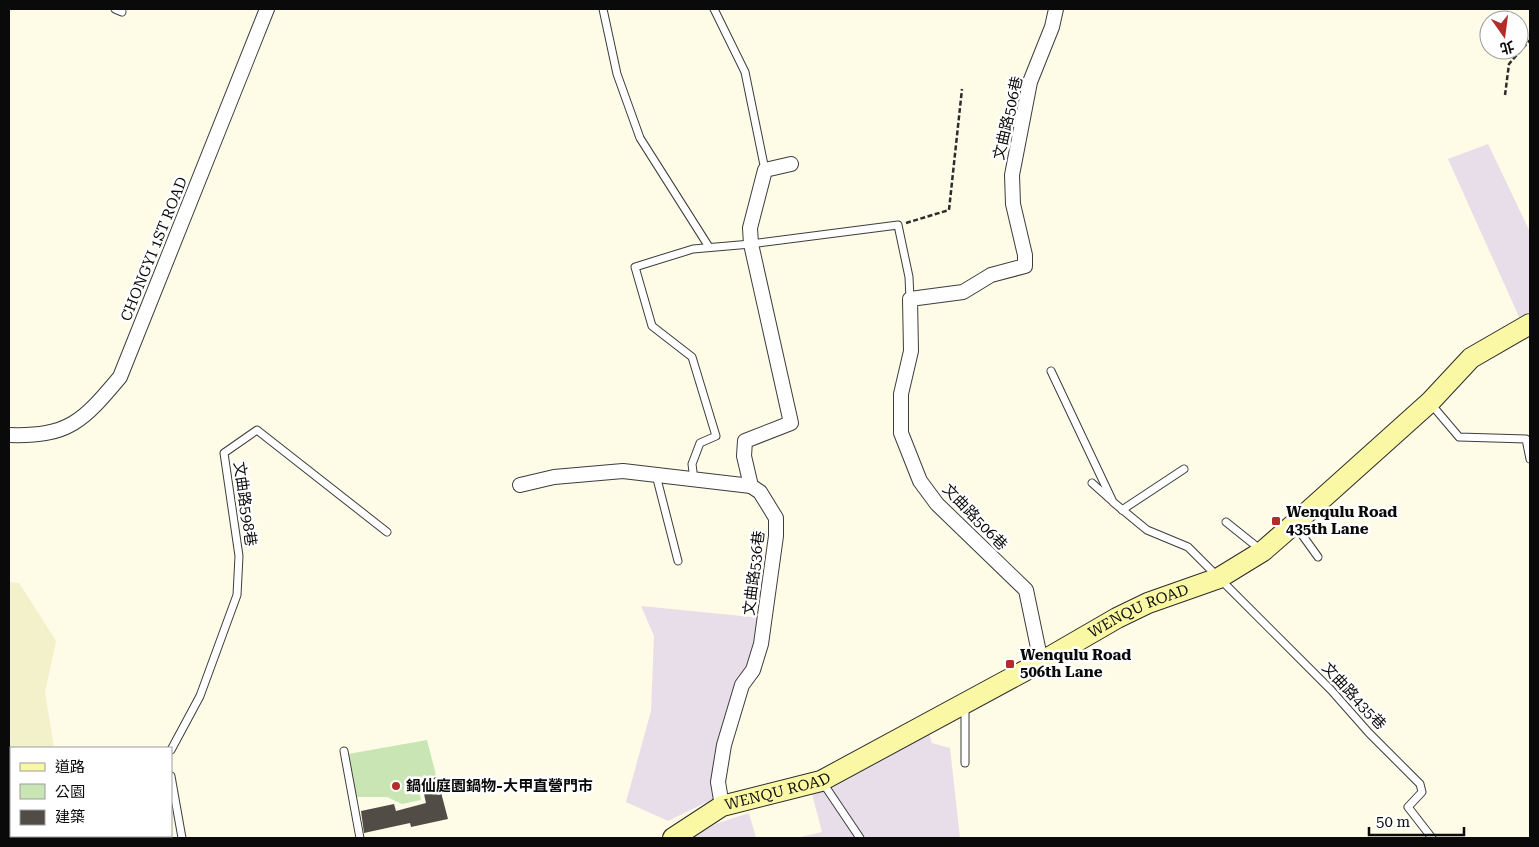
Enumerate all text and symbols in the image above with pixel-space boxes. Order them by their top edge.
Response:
north arrow [1479,10,1529,60]
text: 北 [1498,38,1516,57]
street label: 文曲路506巷 [990,74,1026,162]
street label: CHONGYI 1ST ROAD [117,174,191,324]
street label: 文曲路598巷 [230,461,260,547]
street label: 文曲路506巷 [939,480,1011,554]
place label: Wenqulu Road 435th Lane [1286,503,1397,538]
marker: Wenqulu Road 435th Lane [1270,515,1282,527]
street label: 文曲路536巷 [740,530,768,616]
street label: WENQU ROAD [1085,580,1191,642]
place label: Wenqulu Road 506th Lane [1020,646,1131,681]
marker: Wenqulu Road 506th Lane [1004,658,1016,670]
street label: 文曲路435巷 [1318,659,1390,733]
legend [10,747,172,837]
text: 道路 [55,758,85,776]
street label: WENQU ROAD [723,768,834,814]
place label: 鍋仙庭園鍋物-大甲直營門市 [406,777,593,795]
marker: 鍋仙庭園鍋物-大甲直營門市 [390,780,402,792]
text: 公園 [55,783,85,801]
scale bar [1369,804,1464,836]
text: 建築 [55,808,85,826]
text: 50 m [1376,813,1411,831]

